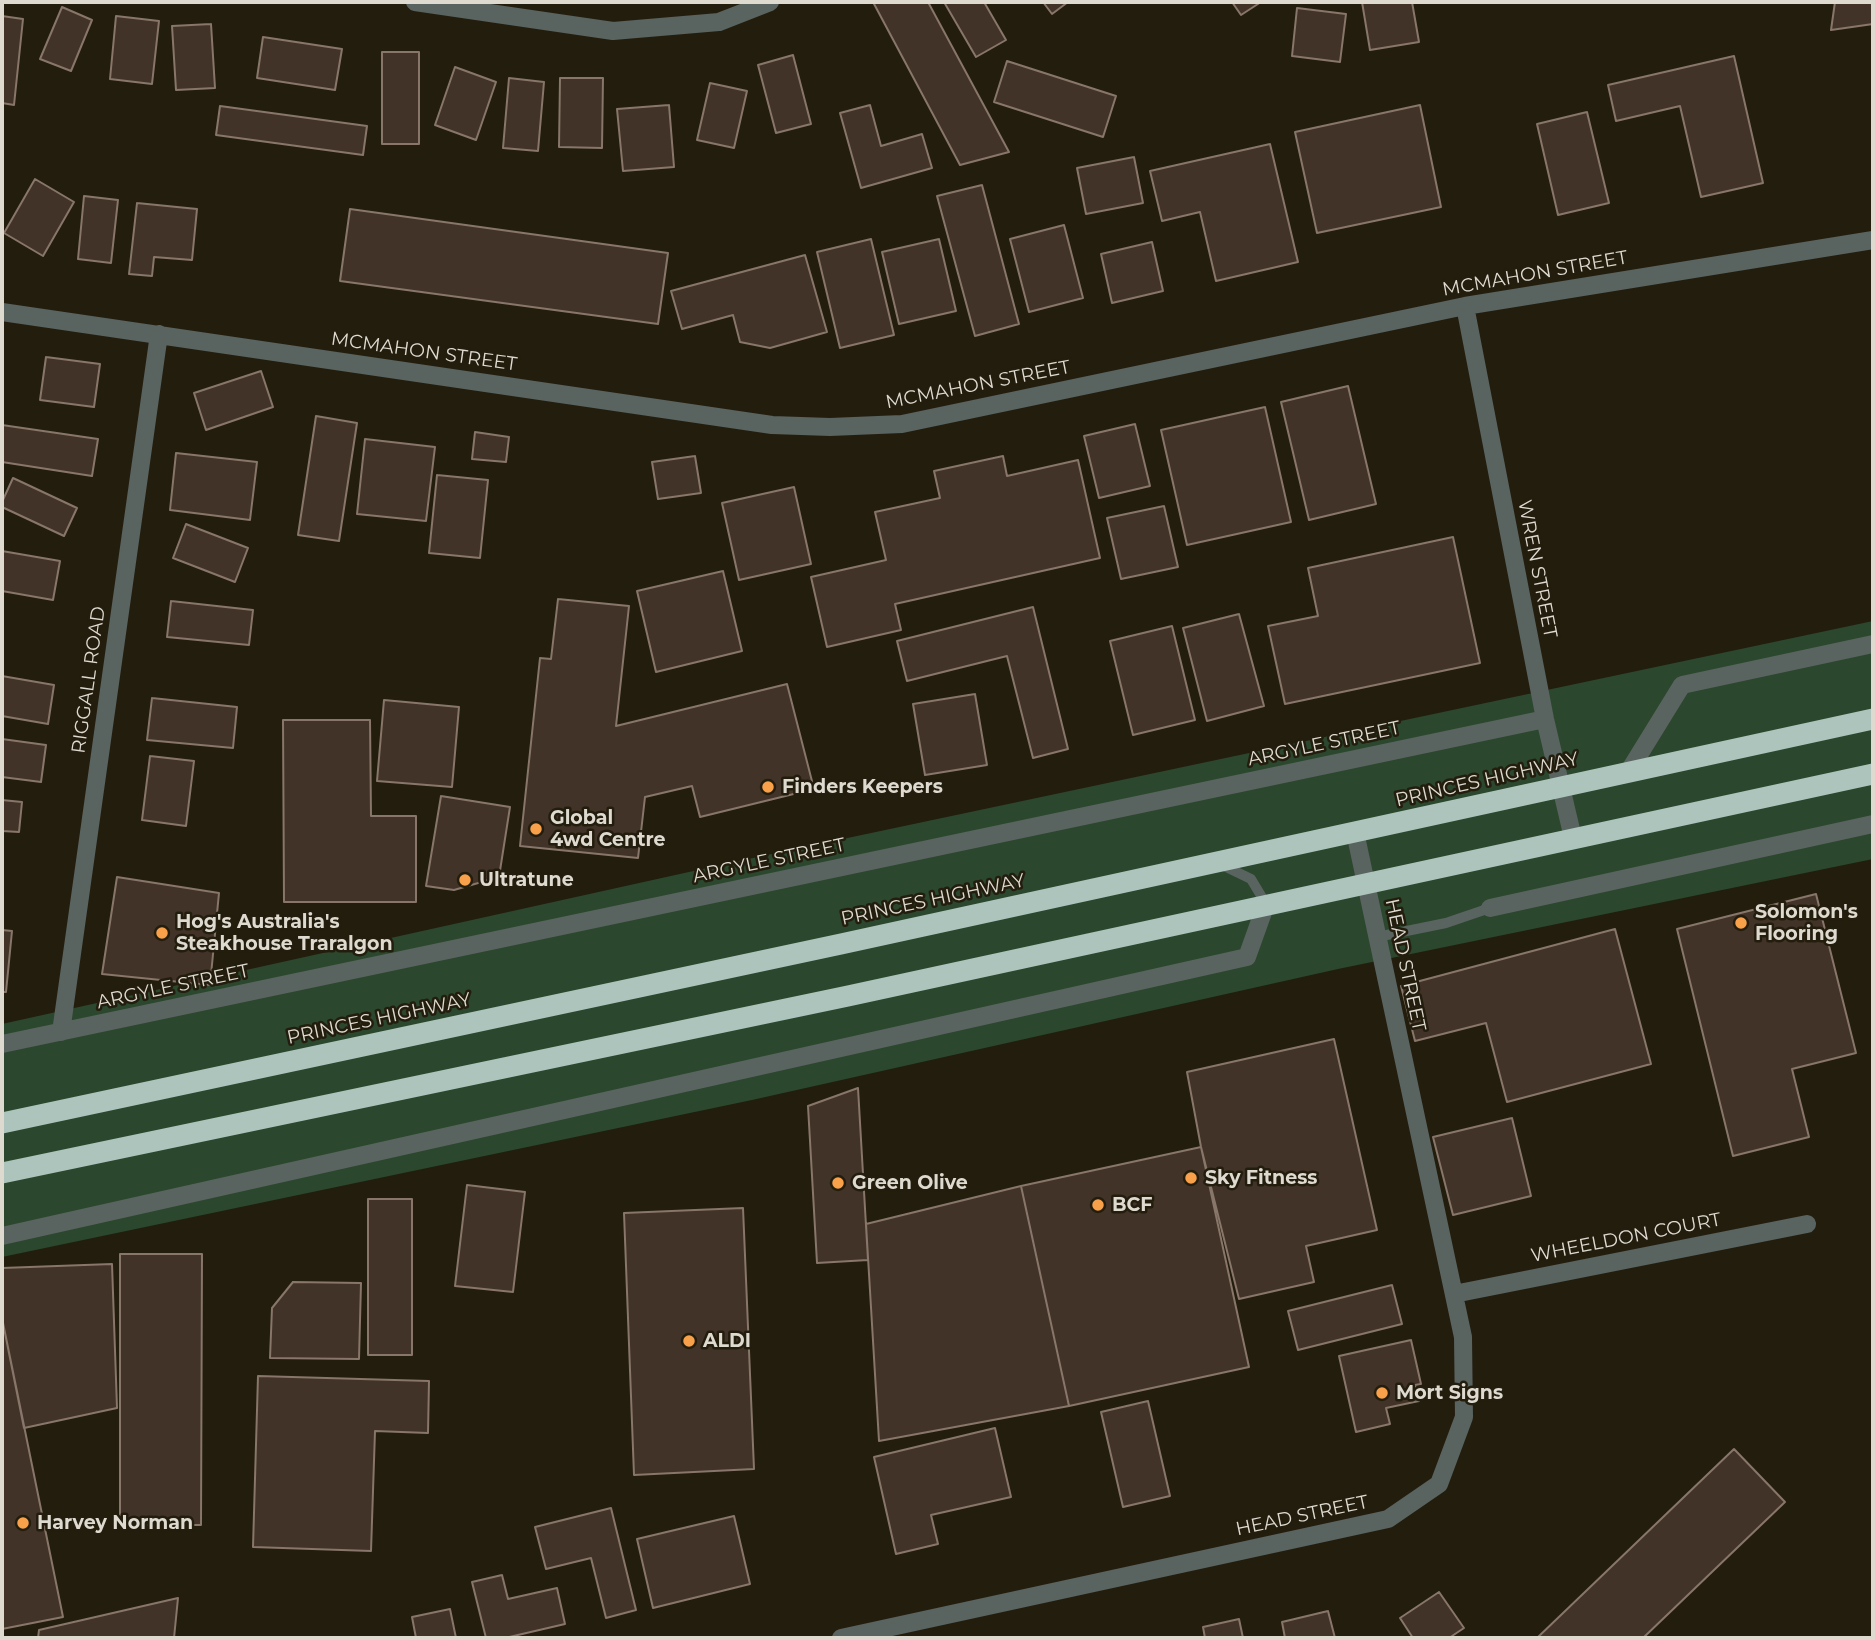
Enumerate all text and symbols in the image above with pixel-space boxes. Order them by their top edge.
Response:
street label: MCMAHON STREET [1441,246,1629,302]
street label: MCMAHON STREET [329,328,519,376]
street label: MCMAHON STREET [884,356,1072,414]
street label: WREN STREET [1512,498,1562,640]
street label: RIGGALL ROAD [67,605,111,755]
street label: ARGYLE STREET [1246,717,1402,771]
street label: PRINCES HIGHWAY [1393,748,1581,812]
place label: Finders Keepers [782,776,943,798]
marker: Finders Keepers [760,779,776,795]
place label: Global 4wd Centre [550,807,665,851]
marker: Global 4wd Centre [528,821,544,837]
street label: ARGYLE STREET [691,834,847,888]
place label: Ultratune [479,869,574,891]
street label: PRINCES HIGHWAY [839,869,1027,931]
marker: Ultratune [457,872,473,888]
street label: HEAD STREET [1380,897,1430,1033]
place label: Solomon's Flooring [1755,901,1858,945]
place label: Hog's Australia's Steakhouse Traralgon [176,911,393,955]
marker: Solomon's Flooring [1733,915,1749,931]
marker: Hog's Australia's Steakhouse Traralgon [154,925,170,941]
street label: ARGYLE STREET [95,960,251,1014]
street label: PRINCES HIGHWAY [285,988,473,1050]
place label: Sky Fitness [1205,1167,1317,1189]
marker: Sky Fitness [1183,1170,1199,1186]
place label: Green Olive [852,1172,968,1194]
marker: Green Olive [830,1175,846,1191]
place label: BCF [1112,1194,1152,1216]
marker: BCF [1090,1197,1106,1213]
street label: WHEELDON COURT [1529,1208,1723,1268]
place label: ALDI [703,1330,751,1352]
marker: ALDI [681,1333,697,1349]
place label: Mort Signs [1396,1382,1503,1404]
marker: Mort Signs [1374,1385,1390,1401]
street label: HEAD STREET [1234,1491,1370,1541]
place label: Harvey Norman [37,1512,193,1534]
marker: Harvey Norman [15,1515,31,1531]

